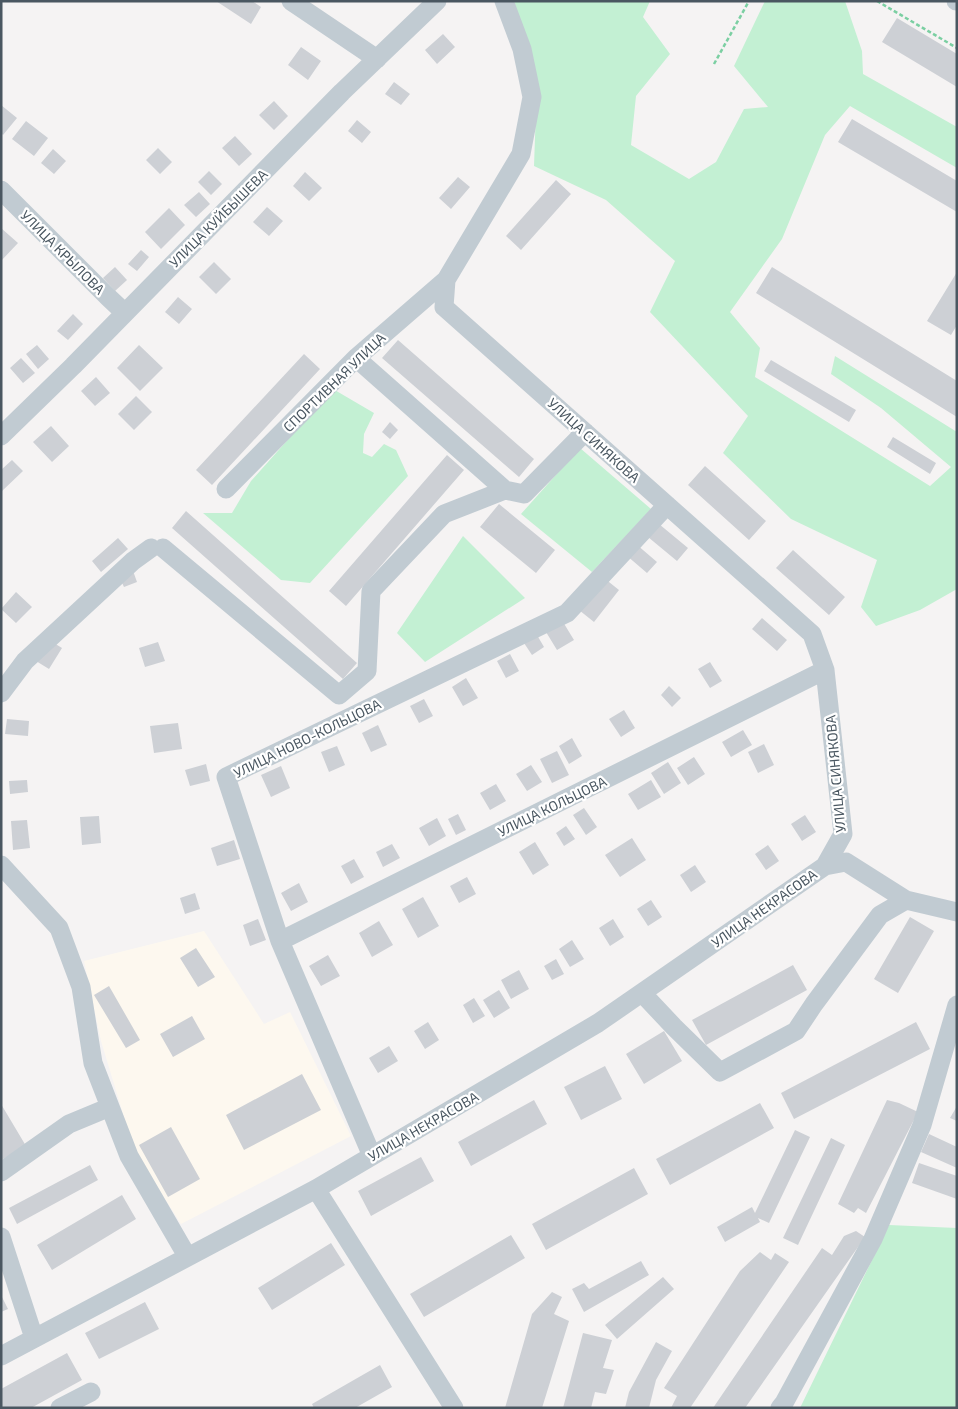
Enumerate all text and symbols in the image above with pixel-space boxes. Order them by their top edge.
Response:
street label: УЛИЦА КУЙБЫШЕВА [165,165,271,271]
street label: УЛИЦА КРЫЛОВА [17,206,109,298]
street label: СПОРТИВНАЯ УЛИЦА [279,329,389,435]
street label: УЛИЦА СИНЯКОВА [544,394,644,486]
street label: УЛИЦА НОВО-КОЛЬЦОВА [231,695,384,781]
street label: УЛИЦА СИНЯКОВА [821,714,849,834]
street label: УЛИЦА КОЛЬЦОВА [495,772,609,840]
street label: УЛИЦА НЕКРАСОВА [708,865,820,951]
street label: УЛИЦА НЕКРАСОВА [365,1087,481,1165]

